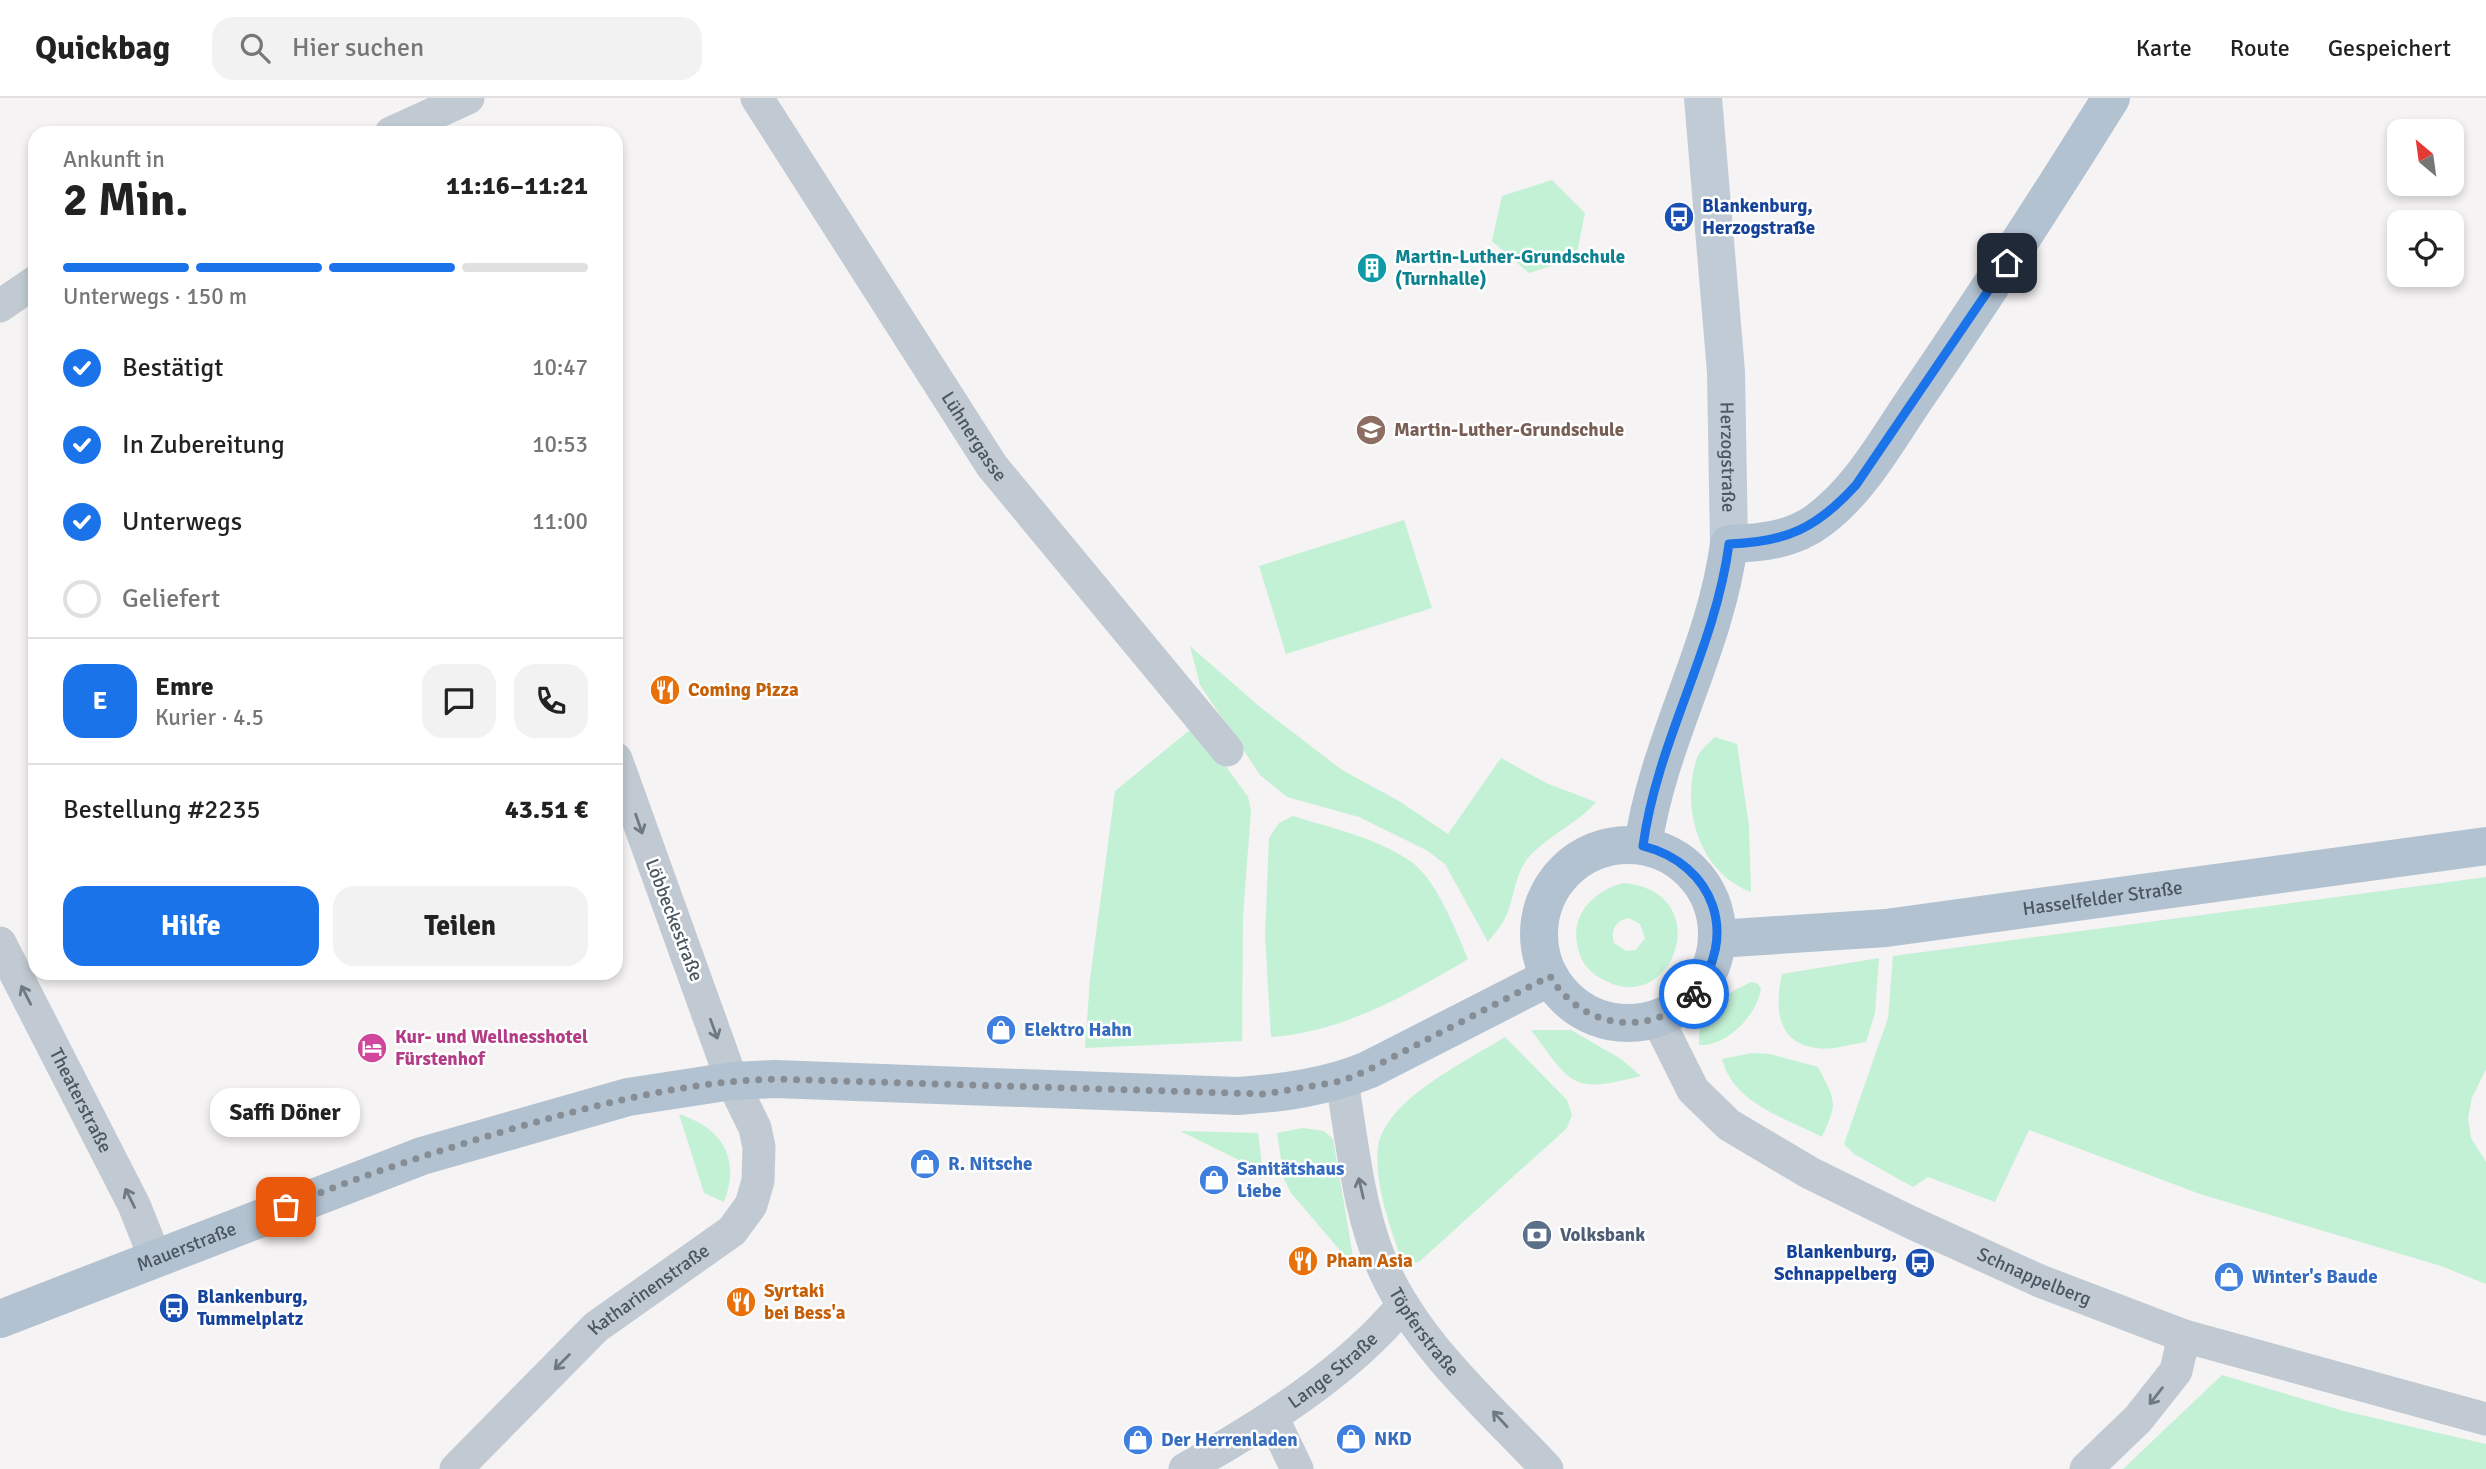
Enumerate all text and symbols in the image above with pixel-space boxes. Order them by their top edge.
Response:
search box [212,17,702,80]
text: Quickbag [35,28,170,69]
icon: search [236,29,274,67]
text: Hier suchen [292,32,424,64]
text: Karte [2136,33,2192,63]
text: Route [2230,33,2290,63]
text: Gespeichert [2328,33,2451,63]
north arrow [2387,119,2464,196]
map controls [2387,119,2464,287]
text: Ankunft in [63,145,165,174]
text: 11:16–11:21 [446,170,588,202]
text: 2 Min. [63,172,188,228]
place label: Blankenburg, Herzogstraße [1702,194,1815,240]
bus stop icon: Blankenburg, Herzogstraße [1662,200,1696,234]
button: locate [2387,210,2464,287]
pin [1977,233,2037,293]
icon: home [1988,244,2026,282]
place label: Martin-Luther-Grundschule (Turnhalle) [1395,245,1625,291]
building icon: Martin-Luther-Grundschule (Turnhalle) [1355,251,1389,285]
text: Unterwegs · 150 m [63,282,247,311]
icon: check [63,349,101,387]
text: Bestätigt [122,352,223,384]
text: 10:47 [532,353,588,382]
street label: Lühnergasse [936,387,1012,487]
street label: Herzogstraße [1715,402,1740,513]
school or university icon: Martin-Luther-Grundschule [1354,413,1388,447]
place label: Martin-Luther-Grundschule [1394,418,1624,442]
icon: check [63,426,101,464]
text: In Zubereitung [122,429,285,461]
text: 10:53 [532,430,588,459]
icon: check [63,503,101,541]
text: Unterwegs [122,506,242,538]
text: 11:00 [532,507,588,536]
text: Geliefert [122,583,220,615]
button: chat [422,664,496,738]
button: phone [514,664,588,738]
text: Emre [155,671,214,703]
restaurant icon: Coming Pizza [648,673,682,707]
place label: Coming Pizza [688,678,799,702]
text: E [93,685,107,717]
text: Kurier · 4.5 [155,703,264,732]
text: Bestellung #2235 [63,794,260,826]
text: 43.51 € [505,794,588,826]
one-way arrow [634,812,646,834]
street label: Löbbeckestraße [640,855,708,985]
street label: Hasselfelder Straße [2021,876,2184,921]
button: Hilfe [63,886,319,966]
button: Teilen [333,886,588,966]
courier [1659,959,1729,1029]
icon: bike [1675,975,1713,1013]
one-way arrow [19,985,33,1006]
shop icon: Elektro Hahn [984,1013,1018,1047]
one-way arrow [709,1017,721,1039]
place label: Elektro Hahn [1024,1018,1132,1042]
place label: Kur- und Wellnesshotel Fürstenhof [395,1025,588,1071]
hotel icon: Kur- und Wellnesshotel Fürstenhof [355,1031,389,1065]
street label: Theaterstraße [44,1044,117,1157]
callout: Saffi Döner [211,1088,361,1137]
text: Saffi Döner [229,1098,341,1127]
shop icon: R. Nitsche [908,1147,942,1181]
place label: R. Nitsche [948,1152,1032,1176]
place label: Sanitätshaus Liebe [1237,1157,1344,1203]
shop icon: Sanitätshaus Liebe [1197,1163,1231,1197]
pin [256,1177,316,1237]
one-way arrow [1354,1177,1367,1200]
one-way arrow [122,1188,136,1209]
icon: bag [267,1188,305,1226]
street label: Mauerstraße [133,1217,240,1277]
bank icon: Volksbank [1520,1218,1554,1252]
place label: Volksbank [1560,1223,1645,1247]
street label: Katharinenstraße [583,1239,714,1340]
place label: Blankenburg, Schnappelberg [1774,1240,1897,1286]
street label: Schnappelberg [1973,1242,2095,1311]
restaurant icon: Pham Asia [1286,1244,1320,1278]
bus stop icon: Blankenburg, Schnappelberg [1903,1246,1937,1280]
place label: Pham Asia [1326,1249,1413,1273]
shop icon: Winter's Baude [2212,1260,2246,1294]
place label: Winter's Baude [2252,1265,2378,1289]
place label: Syrtaki bei Bess'a [764,1279,846,1325]
street label: Töpferstraße [1383,1284,1464,1381]
place label: Blankenburg, Tummelplatz [197,1285,308,1331]
restaurant icon: Syrtaki bei Bess'a [724,1285,758,1319]
bus stop icon: Blankenburg, Tummelplatz [157,1291,191,1325]
street label: Lange Straße [1283,1327,1383,1414]
one-way arrow [553,1353,570,1370]
one-way arrow [2149,1386,2164,1405]
one-way arrow [1492,1411,1509,1428]
shop icon: NKD [1334,1422,1368,1456]
shop icon: Der Herrenladen [1121,1423,1155,1457]
place label: NKD [1374,1427,1412,1451]
place label: Der Herrenladen [1161,1428,1298,1452]

